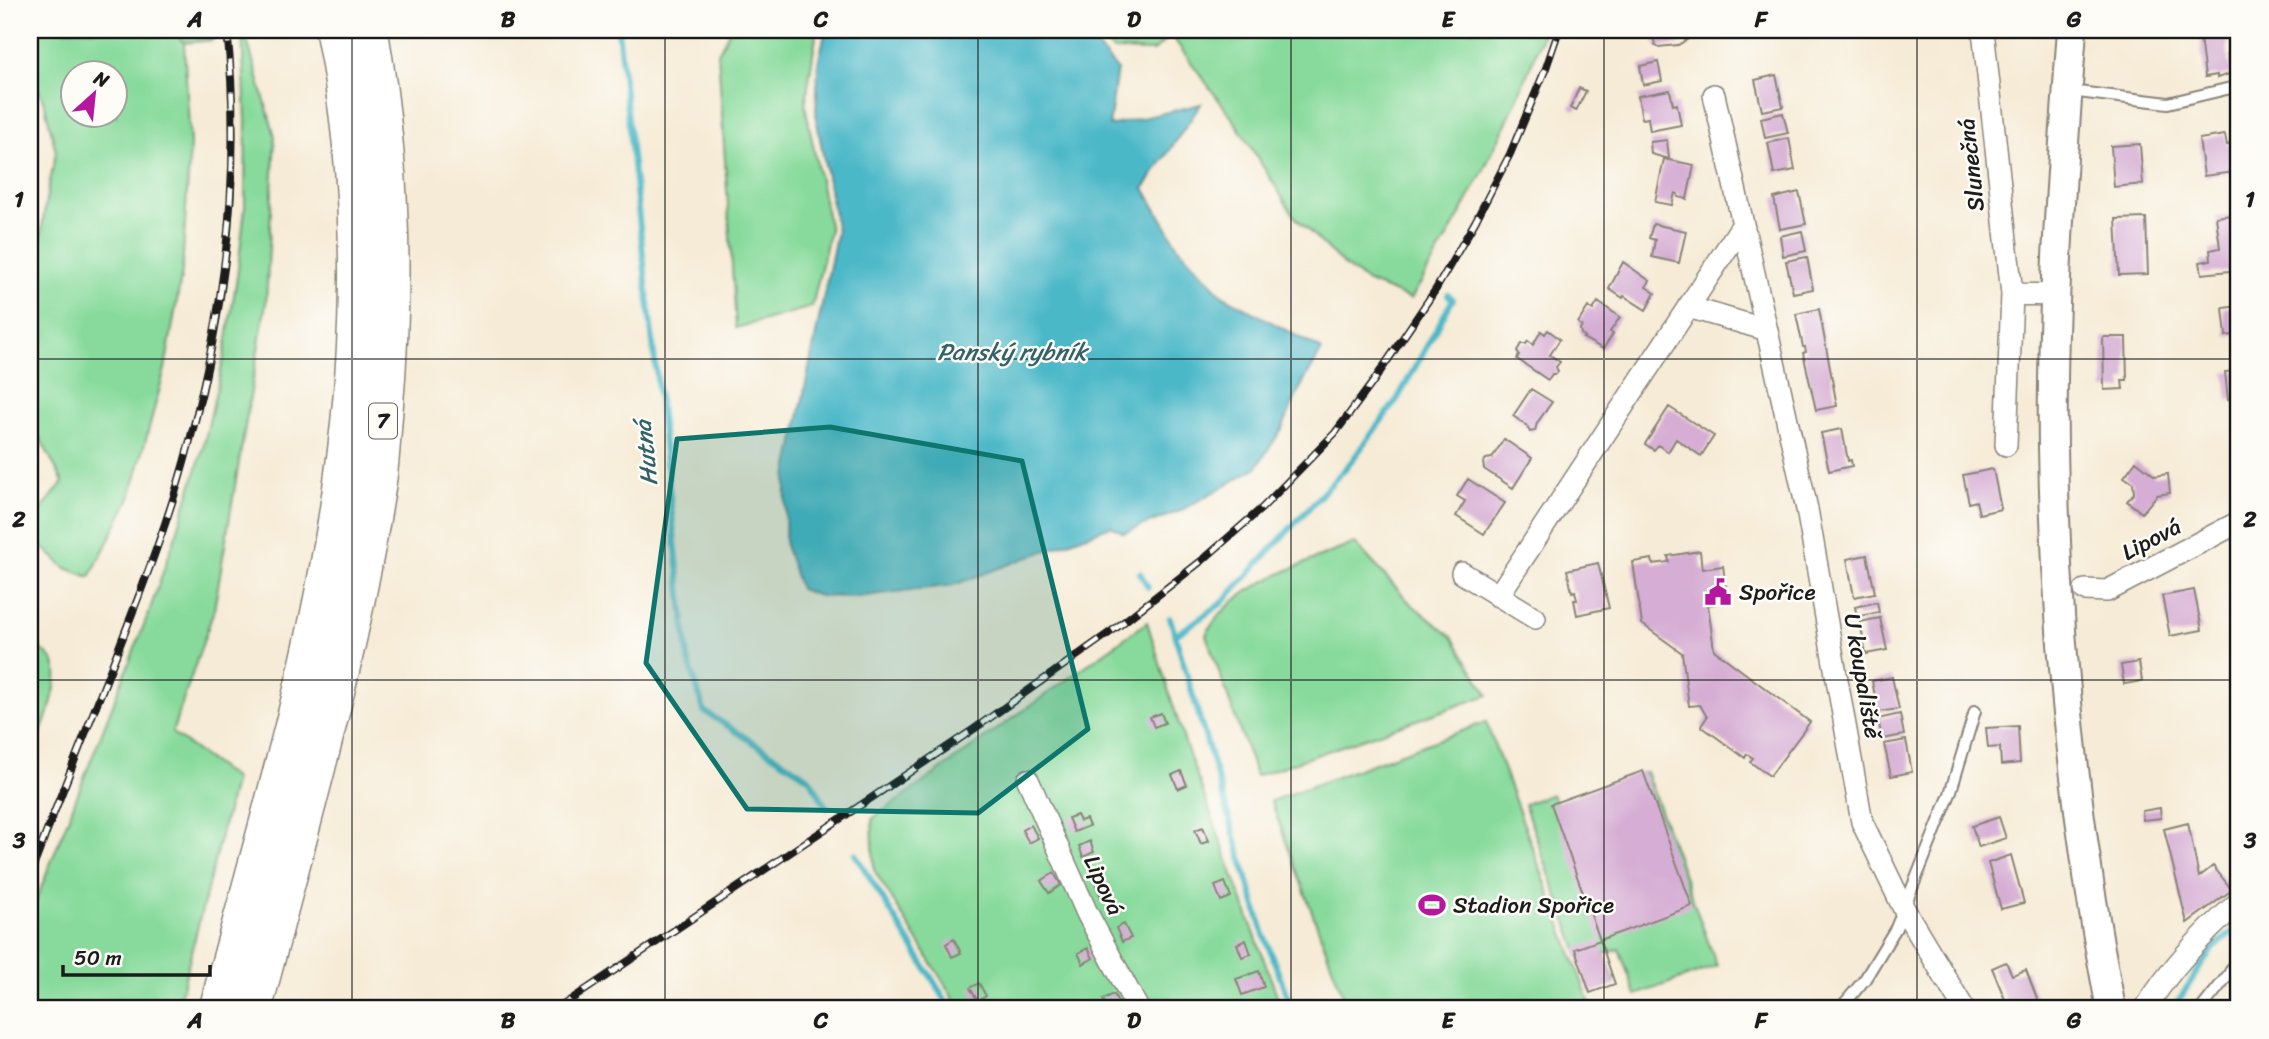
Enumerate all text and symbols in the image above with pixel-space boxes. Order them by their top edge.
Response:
text: A [186,0,203,40]
text: B [501,0,516,40]
text: C [813,0,829,40]
text: D [1127,0,1142,40]
text: E [1442,0,1457,40]
text: F [1754,0,1769,40]
text: G [2066,0,2082,40]
north arrow [60,60,130,130]
text: N [87,61,116,97]
street label: Slunečná [1946,117,1997,213]
text: 1 [14,179,24,220]
text: 1 [2245,179,2255,220]
water label: Panský rybník [937,331,1090,373]
road number: 7 [369,404,397,438]
water label: Hutná [621,414,670,488]
text: 2 [11,499,26,540]
text: 2 [2242,499,2257,540]
street label: Lipová [2114,507,2189,572]
place label: Spořice [1739,572,1816,613]
public building icon: Spořice [1703,577,1733,607]
street label: U koupaliště [1831,610,1894,744]
text: 3 [12,820,26,861]
text: 3 [2243,820,2257,861]
street label: Lipová [1072,848,1135,922]
place label: Stadion Spořice [1453,885,1614,926]
sports icon: Stadion Spořice [1417,890,1447,920]
scale bar [63,934,210,978]
text: 50 m [74,939,122,977]
text: A [186,1000,203,1039]
text: B [501,1000,516,1039]
text: C [813,1000,829,1039]
text: D [1127,1000,1142,1039]
text: E [1442,1000,1457,1039]
text: F [1754,1000,1769,1039]
text: G [2066,1000,2082,1039]

